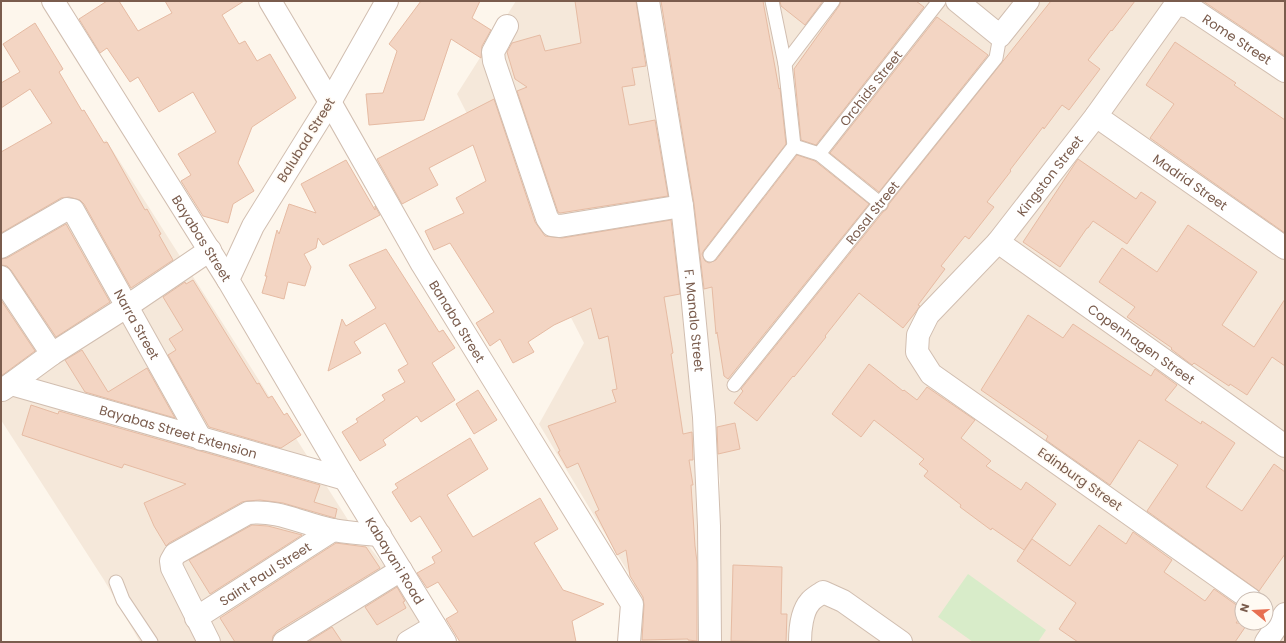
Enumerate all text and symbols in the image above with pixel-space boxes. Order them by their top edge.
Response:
street label: Rome Street [1199,9,1276,69]
street label: Orchids Street [835,46,907,130]
street label: Balubad Street [272,94,340,186]
street label: Kingston Street [1012,131,1087,220]
street label: Madrid Street [1149,149,1232,215]
street label: Rosal Street [841,176,904,248]
street label: Bayabas Street [167,191,236,285]
street label: F. Manalo Street [680,268,709,373]
street label: Banaba Street [425,277,490,366]
street label: Narra Street [109,285,164,363]
street label: Copenhagen Street [1084,299,1199,389]
street label: Bayabas Street Extension [97,400,259,463]
street label: Edinburg Street [1034,443,1126,515]
street label: Kabayani Road [361,513,429,608]
street label: Saint Paul Street [215,537,315,610]
north arrow [1234,591,1274,631]
text: N [1236,601,1253,614]

